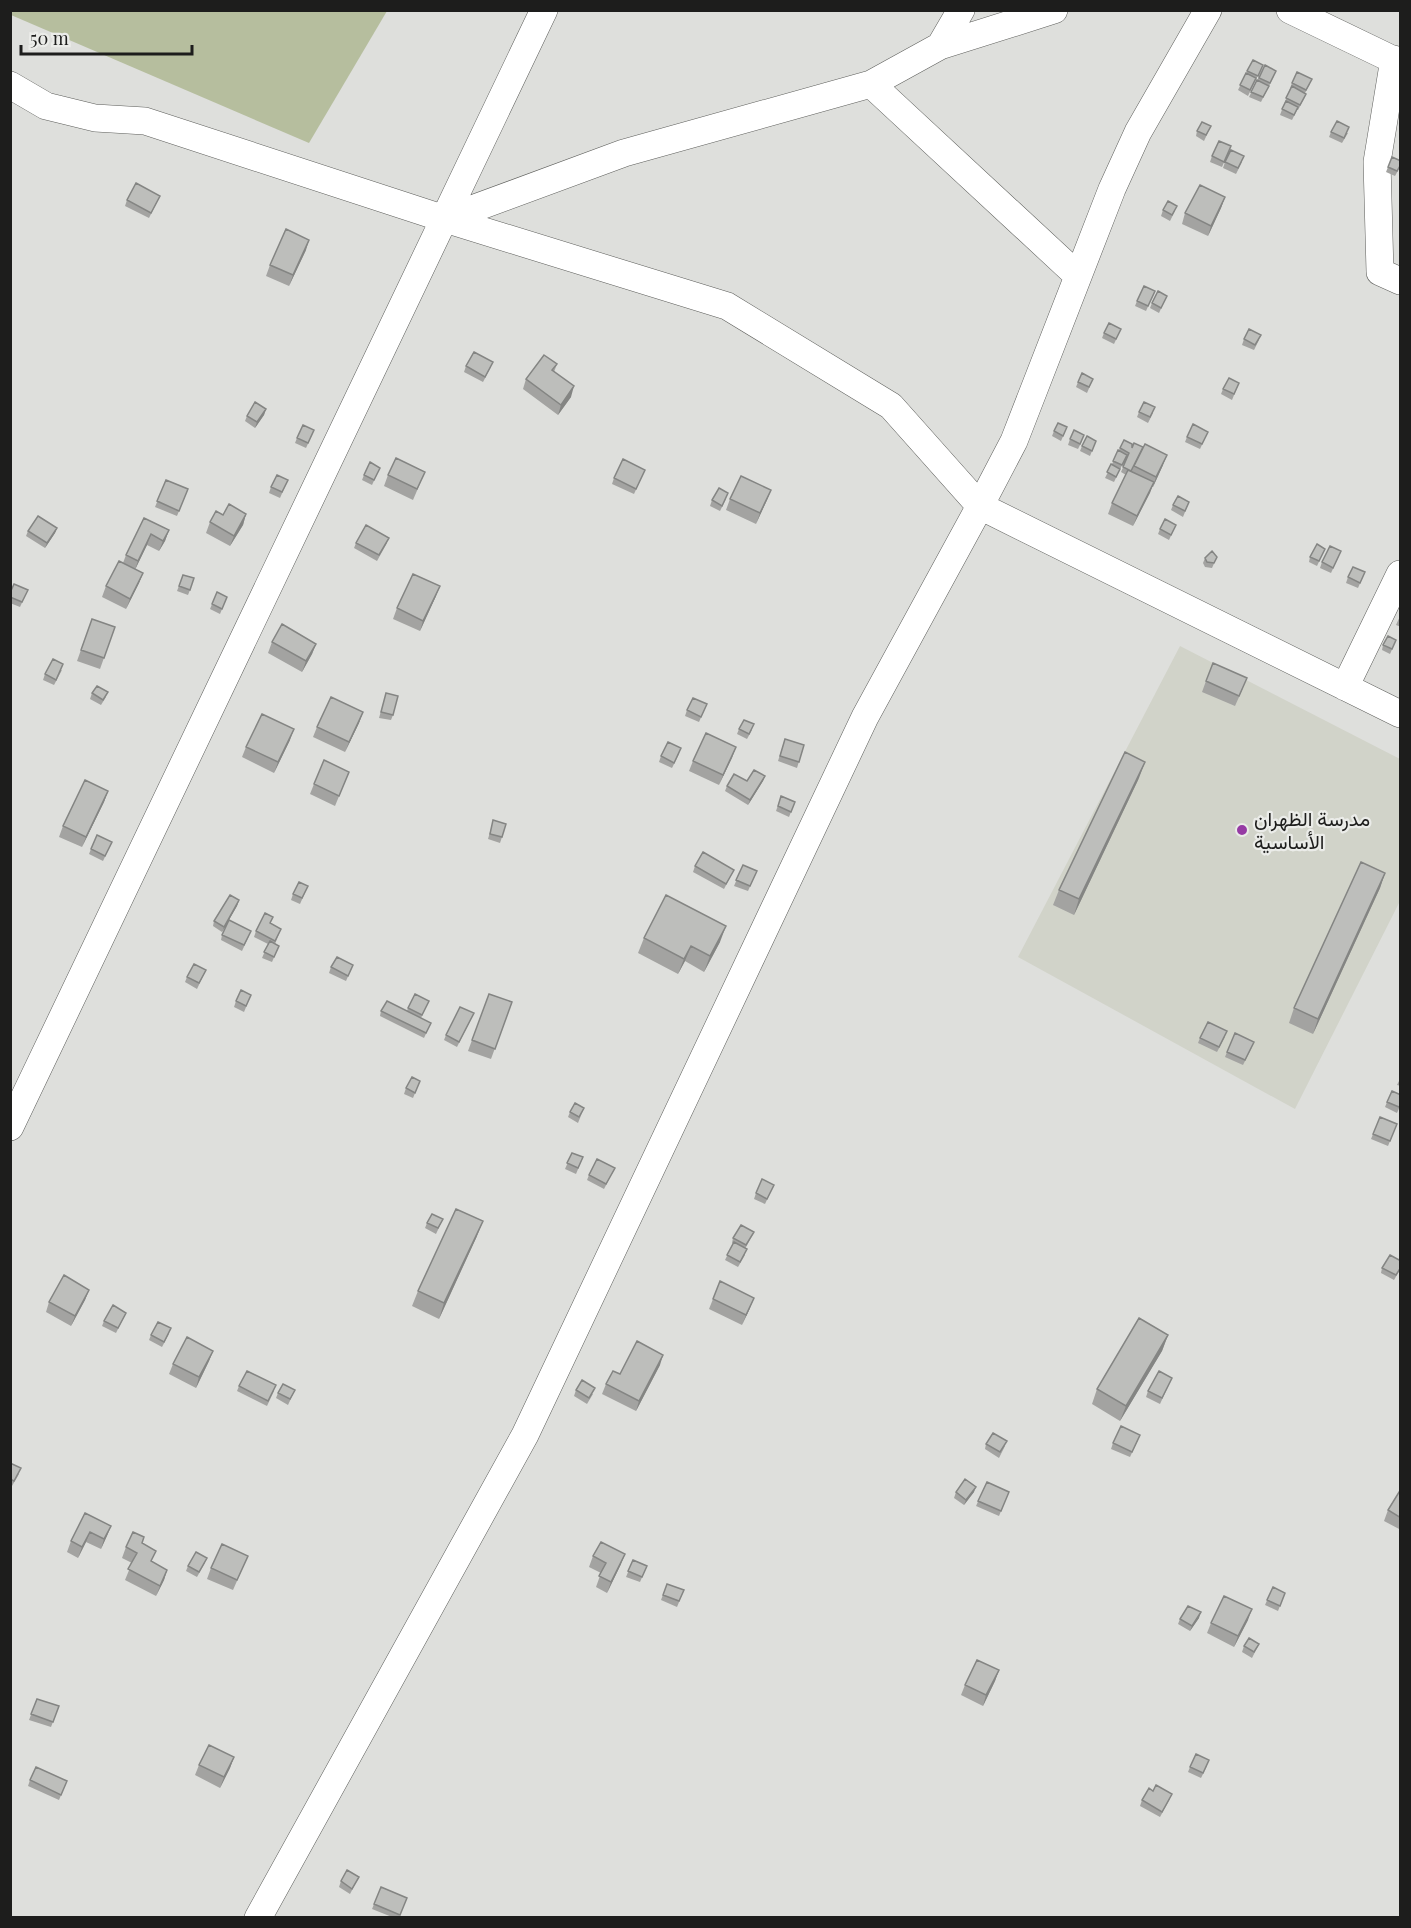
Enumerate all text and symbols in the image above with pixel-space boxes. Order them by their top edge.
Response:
scale bar [21,18,192,56]
text: 50 m [30,26,69,50]
place label: مدرسة الظهران الأساسية [1254,804,1370,854]
marker: مدرسة الظهران الأساسية [1235,823,1249,837]

